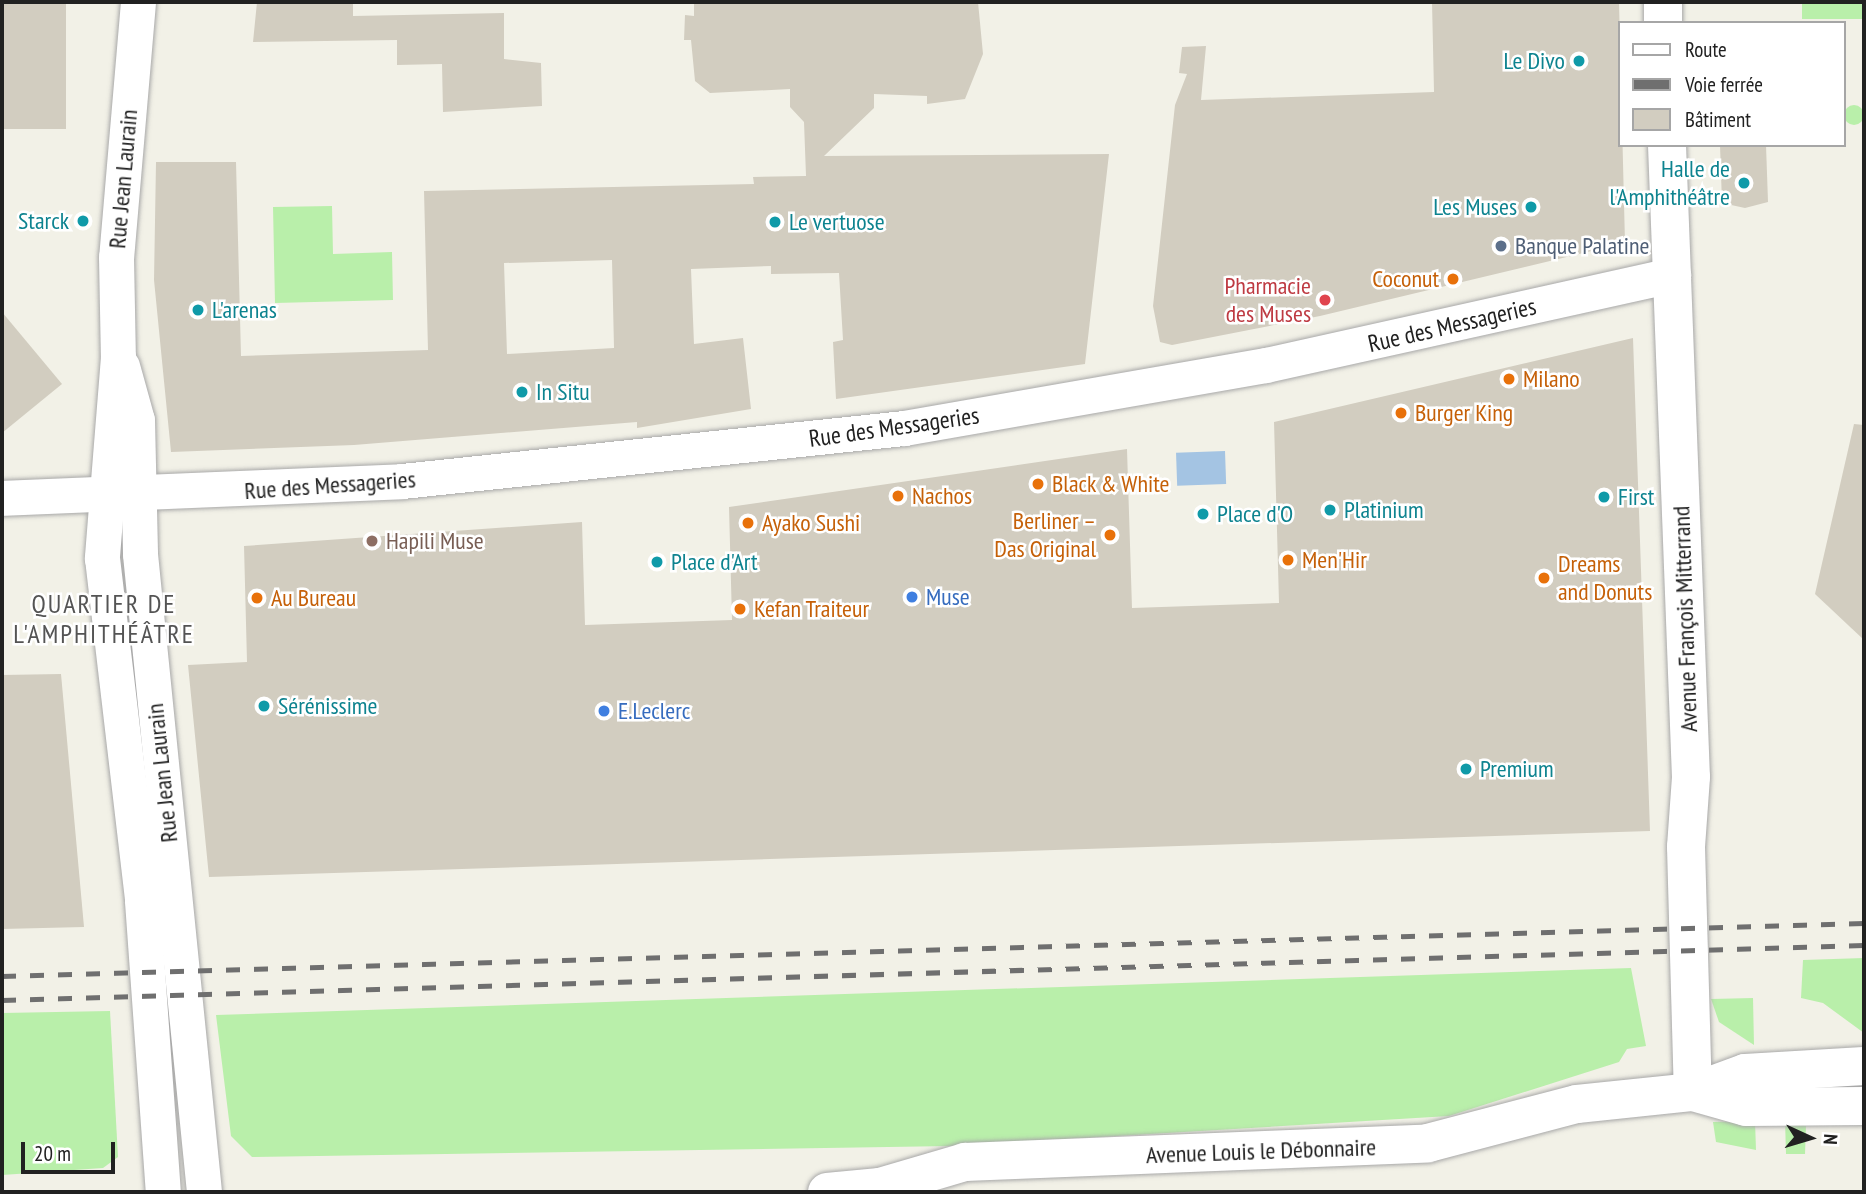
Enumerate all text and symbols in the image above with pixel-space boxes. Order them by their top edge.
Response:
legend [1618,21,1845,147]
text: Route [1685,36,1727,63]
place label: Le Divo [1504,47,1565,75]
marker: Le Divo [1571,53,1587,69]
text: Voie ferrée [1685,71,1763,98]
text: Bâtiment [1685,106,1751,133]
street label: Rue Jean Laurain [103,108,143,250]
place label: Halle de l'Amphithéâtre [1609,155,1730,211]
marker: Halle de l'Amphithéâtre [1736,175,1752,191]
place label: Les Muses [1433,193,1517,221]
marker: Les Muses [1523,199,1539,215]
place label: Starck [18,207,69,235]
place label: Le vertuose [789,208,885,236]
marker: Starck [75,213,91,229]
marker: Le vertuose [767,214,783,230]
place label: Banque Palatine [1515,232,1649,260]
marker: Banque Palatine [1493,238,1509,254]
place label: Coconut [1372,265,1439,293]
marker: Coconut [1445,271,1461,287]
place label: Pharmacie des Muses [1225,272,1311,328]
marker: Pharmacie des Muses [1317,292,1333,308]
street label: Rue des Messageries [1365,292,1539,358]
place label: L'arenas [212,296,277,324]
marker: L'arenas [190,302,206,318]
place label: Milano [1523,365,1580,393]
marker: Milano [1501,371,1517,387]
place label: In Situ [536,378,590,406]
marker: In Situ [514,384,530,400]
place label: Burger King [1415,399,1513,427]
street label: Rue des Messageries [807,401,981,453]
marker: Burger King [1393,405,1409,421]
street label: Rue des Messageries [243,465,417,505]
place label: Black & White [1052,470,1170,498]
marker: Black & White [1030,476,1046,492]
place label: Nachos [912,482,972,510]
place label: First [1618,483,1654,511]
marker: Nachos [890,488,906,504]
marker: First [1596,489,1612,505]
place label: Platinium [1344,496,1424,524]
place label: Place d'O [1217,500,1293,528]
marker: Platinium [1322,502,1338,518]
street label: Avenue François Mitterrand [1667,505,1703,733]
marker: Place d'O [1195,506,1211,522]
place label: Berliner – Das Original [994,507,1096,563]
place label: Ayako Sushi [762,509,860,537]
marker: Ayako Sushi [740,515,756,531]
place label: Hapili Muse [386,527,484,555]
marker: Berliner – Das Original [1102,527,1118,543]
marker: Hapili Muse [364,533,380,549]
place label: Men'Hir [1302,546,1367,574]
place label: Place d'Art [671,548,758,576]
place label: Dreams and Donuts [1558,550,1652,606]
marker: Men'Hir [1280,552,1296,568]
marker: Place d'Art [649,554,665,570]
marker: Dreams and Donuts [1536,570,1552,586]
place label: Muse [926,583,970,611]
place label: Au Bureau [271,584,356,612]
district label: QUARTIER DE L'AMPHITHÉÂTRE [15,588,193,650]
marker: Muse [904,589,920,605]
marker: Au Bureau [249,590,265,606]
place label: Kefan Traiteur [754,595,870,623]
marker: Kefan Traiteur [732,601,748,617]
place label: Sérénissime [278,692,377,720]
place label: E.Leclerc [618,697,690,725]
marker: Sérénissime [256,698,272,714]
street label: Rue Jean Laurain [140,702,184,844]
marker: E.Leclerc [596,703,612,719]
place label: Premium [1480,755,1554,783]
marker: Premium [1458,761,1474,777]
north arrow [1775,1103,1845,1173]
scale bar [24,1128,119,1172]
street label: Avenue Louis le Débonnaire [1145,1133,1377,1169]
text: N [1819,1133,1843,1145]
text: 20 m [34,1140,71,1167]

